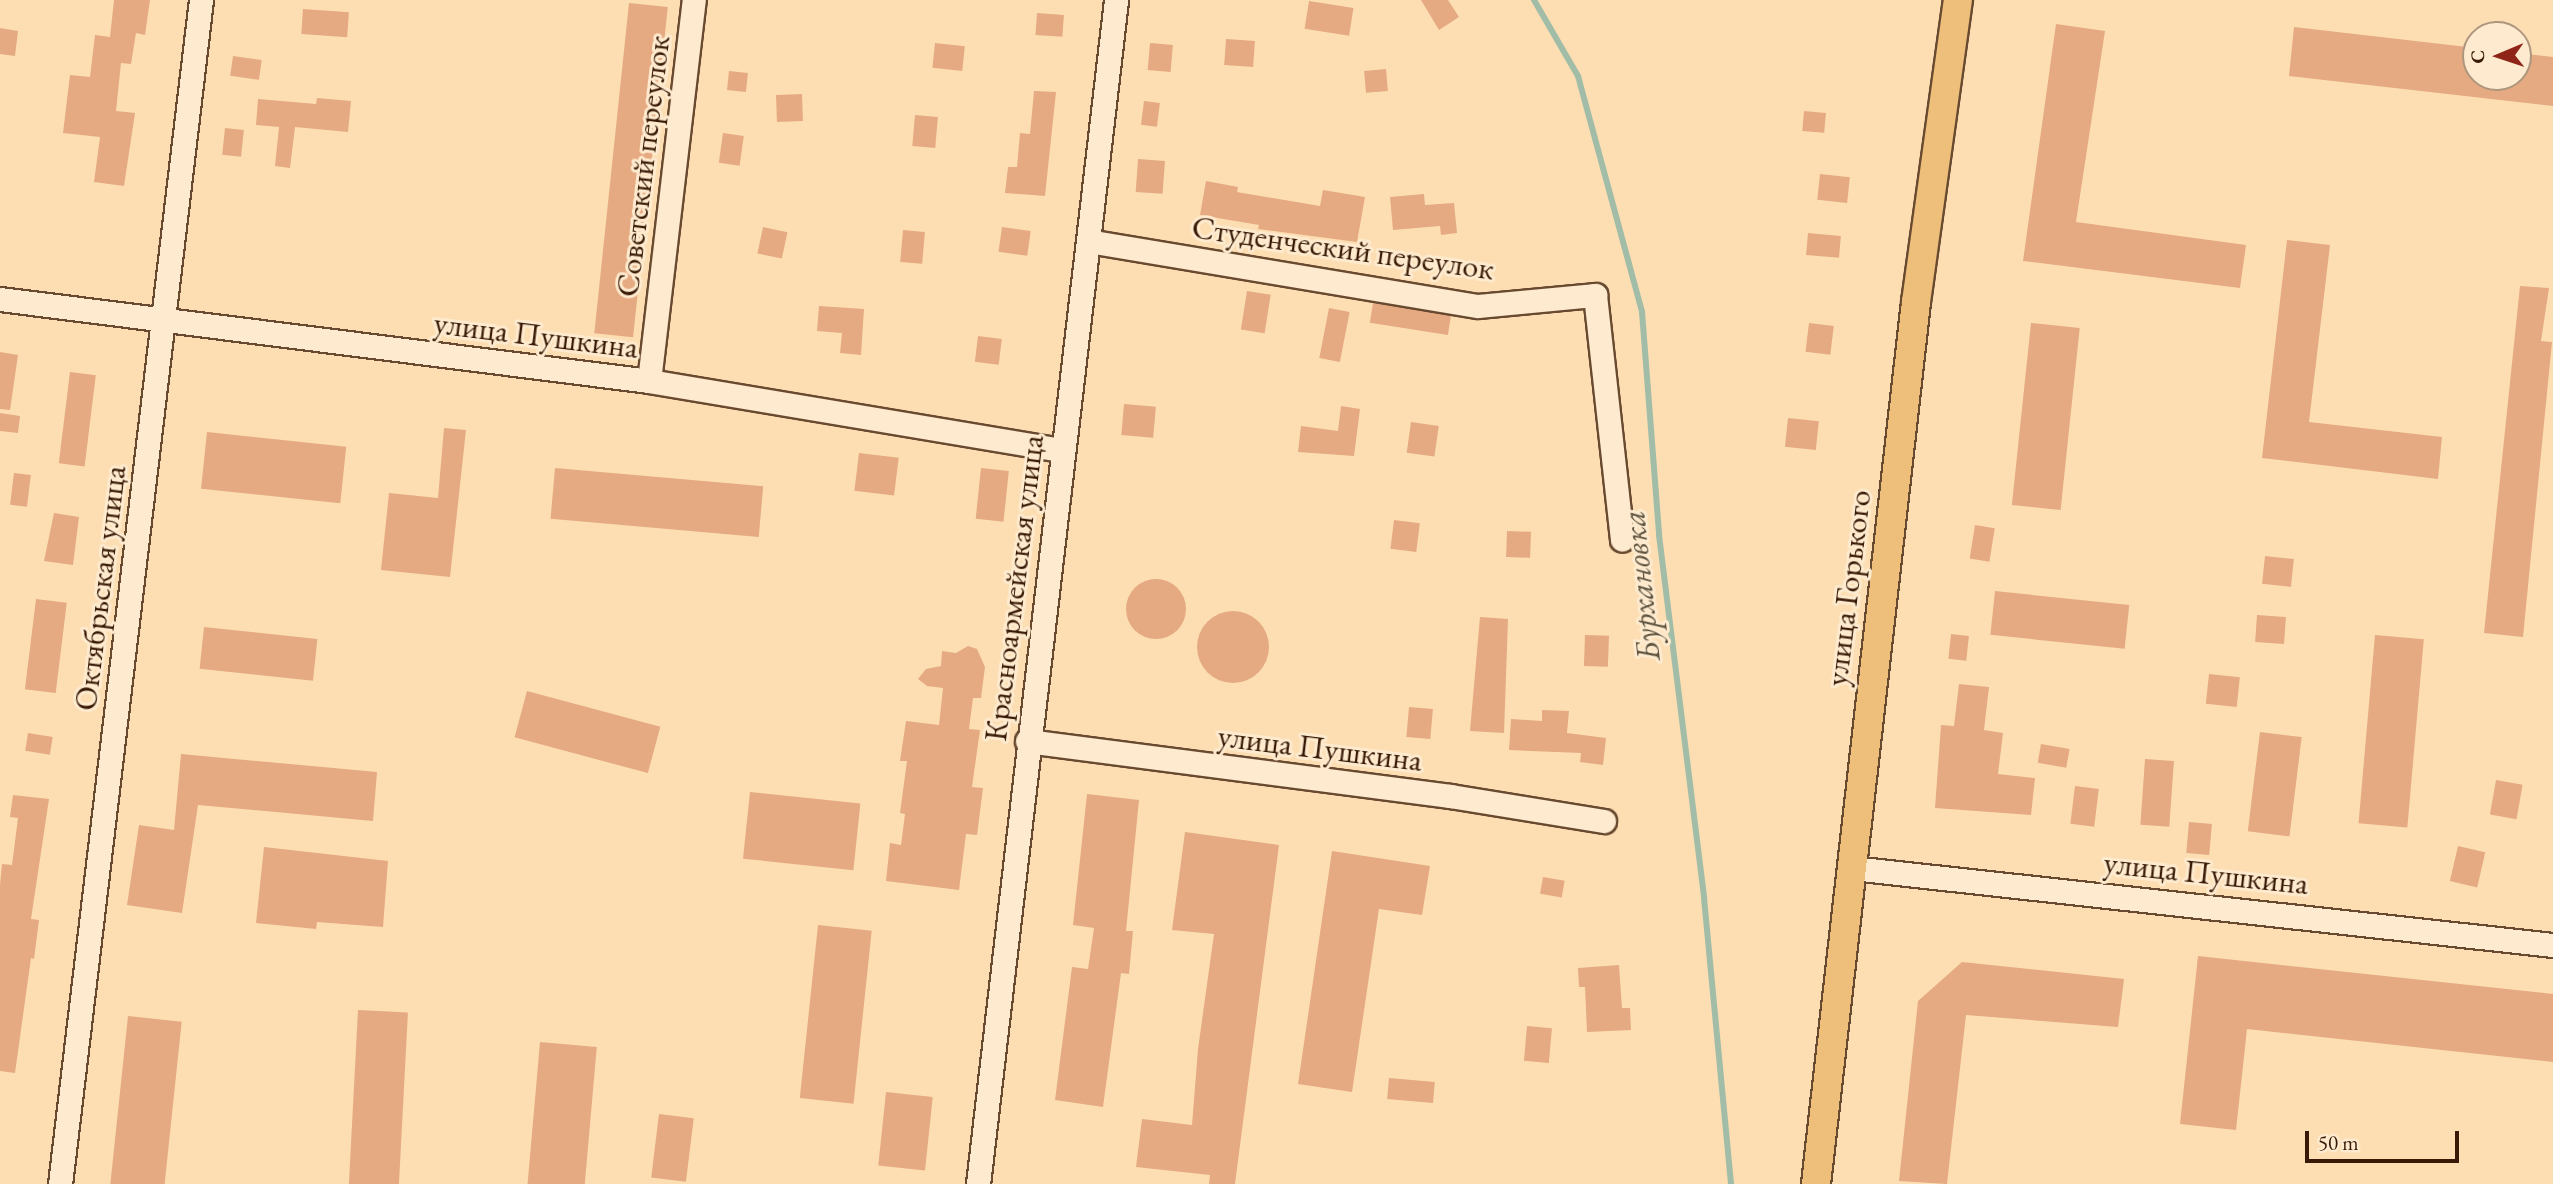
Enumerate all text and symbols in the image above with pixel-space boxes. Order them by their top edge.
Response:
north arrow [2462,21,2532,91]
street label: Советский переулок [608,33,678,299]
text: С [2465,50,2490,64]
street label: Студенческий переулок [1189,208,1497,288]
street label: улица Пушкина [432,303,640,367]
street label: Красноармейская улица [976,433,1052,743]
street label: Октябрьская улица [66,463,134,713]
street label: улица Горького [1817,488,1879,688]
water label: Бурхановка [1613,509,1669,663]
street label: улица Пушкина [1216,716,1424,780]
street label: улица Пушкина [2102,843,2310,903]
scale bar [2308,1118,2462,1162]
text: 50 m [2318,1129,2359,1156]

